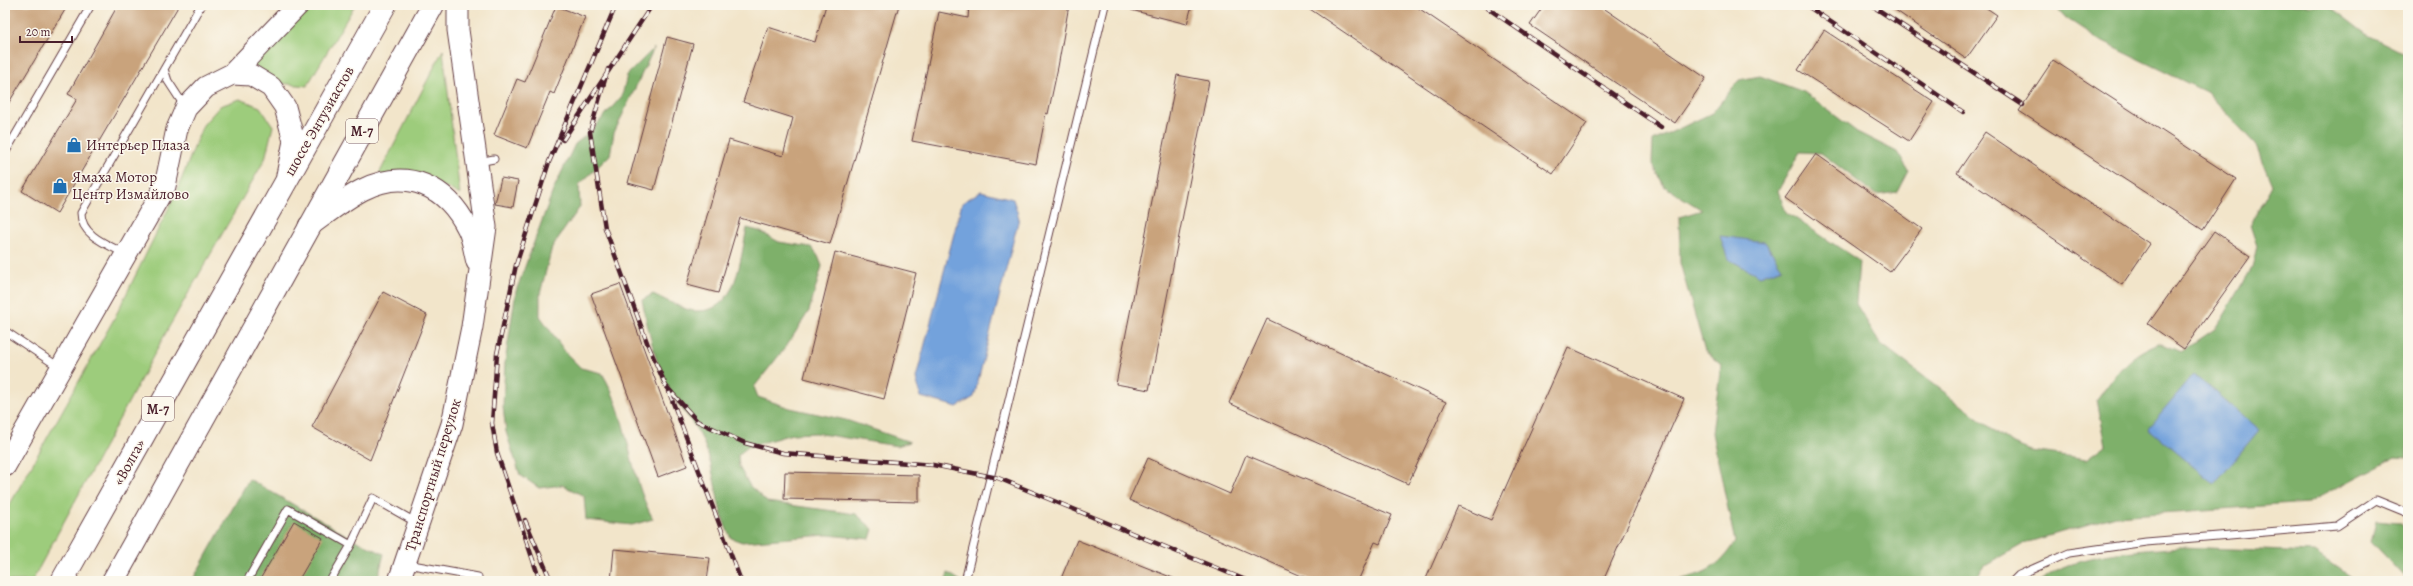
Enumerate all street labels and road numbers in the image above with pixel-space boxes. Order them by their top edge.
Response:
street label: шоссе Энтузиастов [279,62,359,180]
road number: М-7 [346,119,378,143]
street label: Транспортный переулок [400,396,466,554]
road number: М-7 [142,397,174,421]
street label: «Волга» [108,435,150,489]

